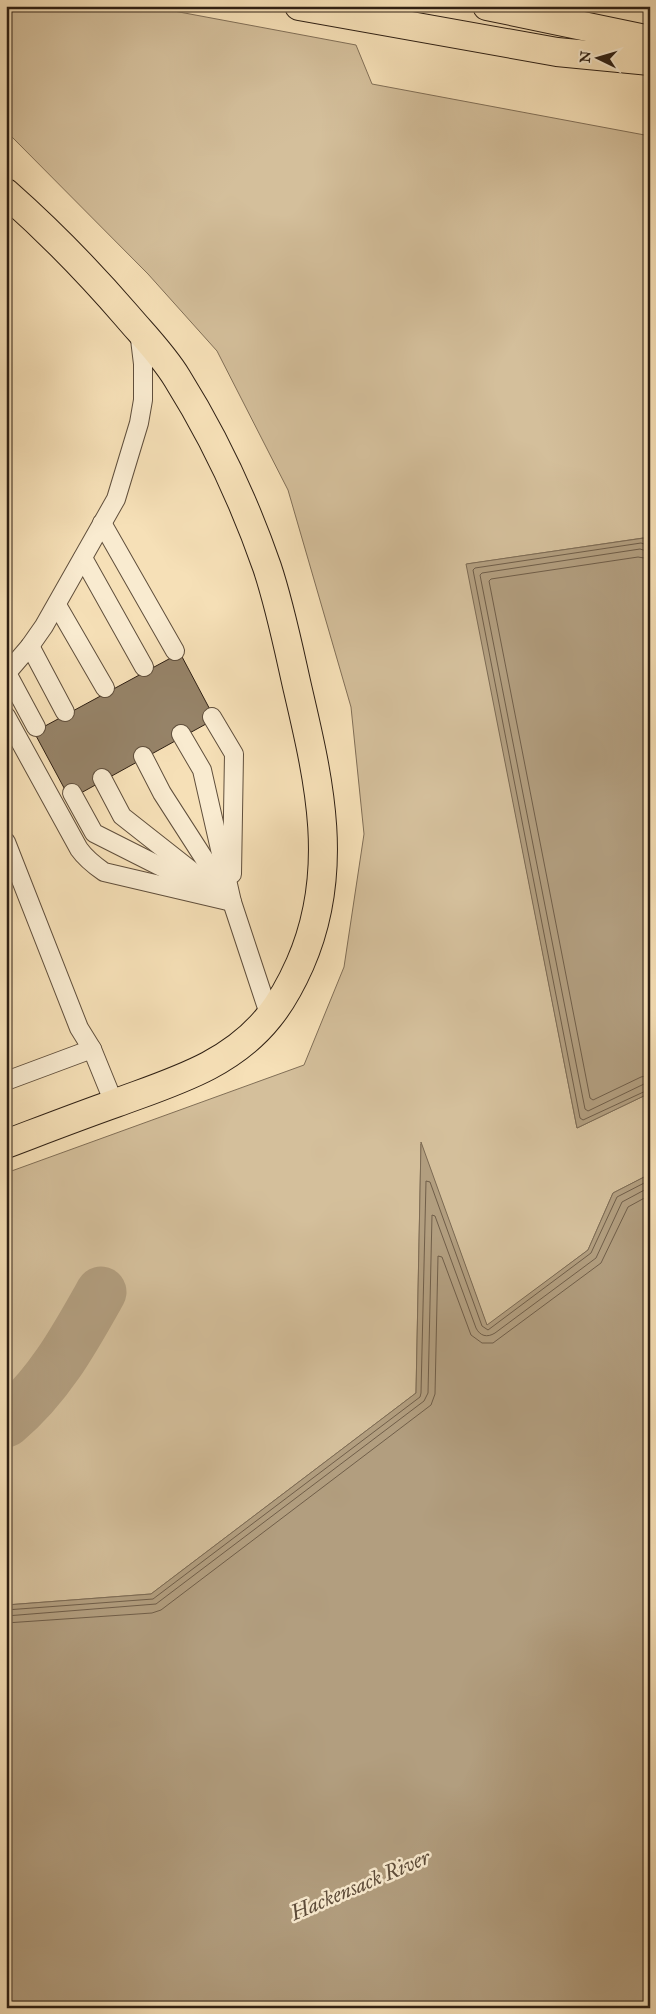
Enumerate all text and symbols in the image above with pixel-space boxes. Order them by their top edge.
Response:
north arrow [574,32,624,82]
text: N [577,50,595,64]
water label: Hackensack River [285,1843,435,1927]

